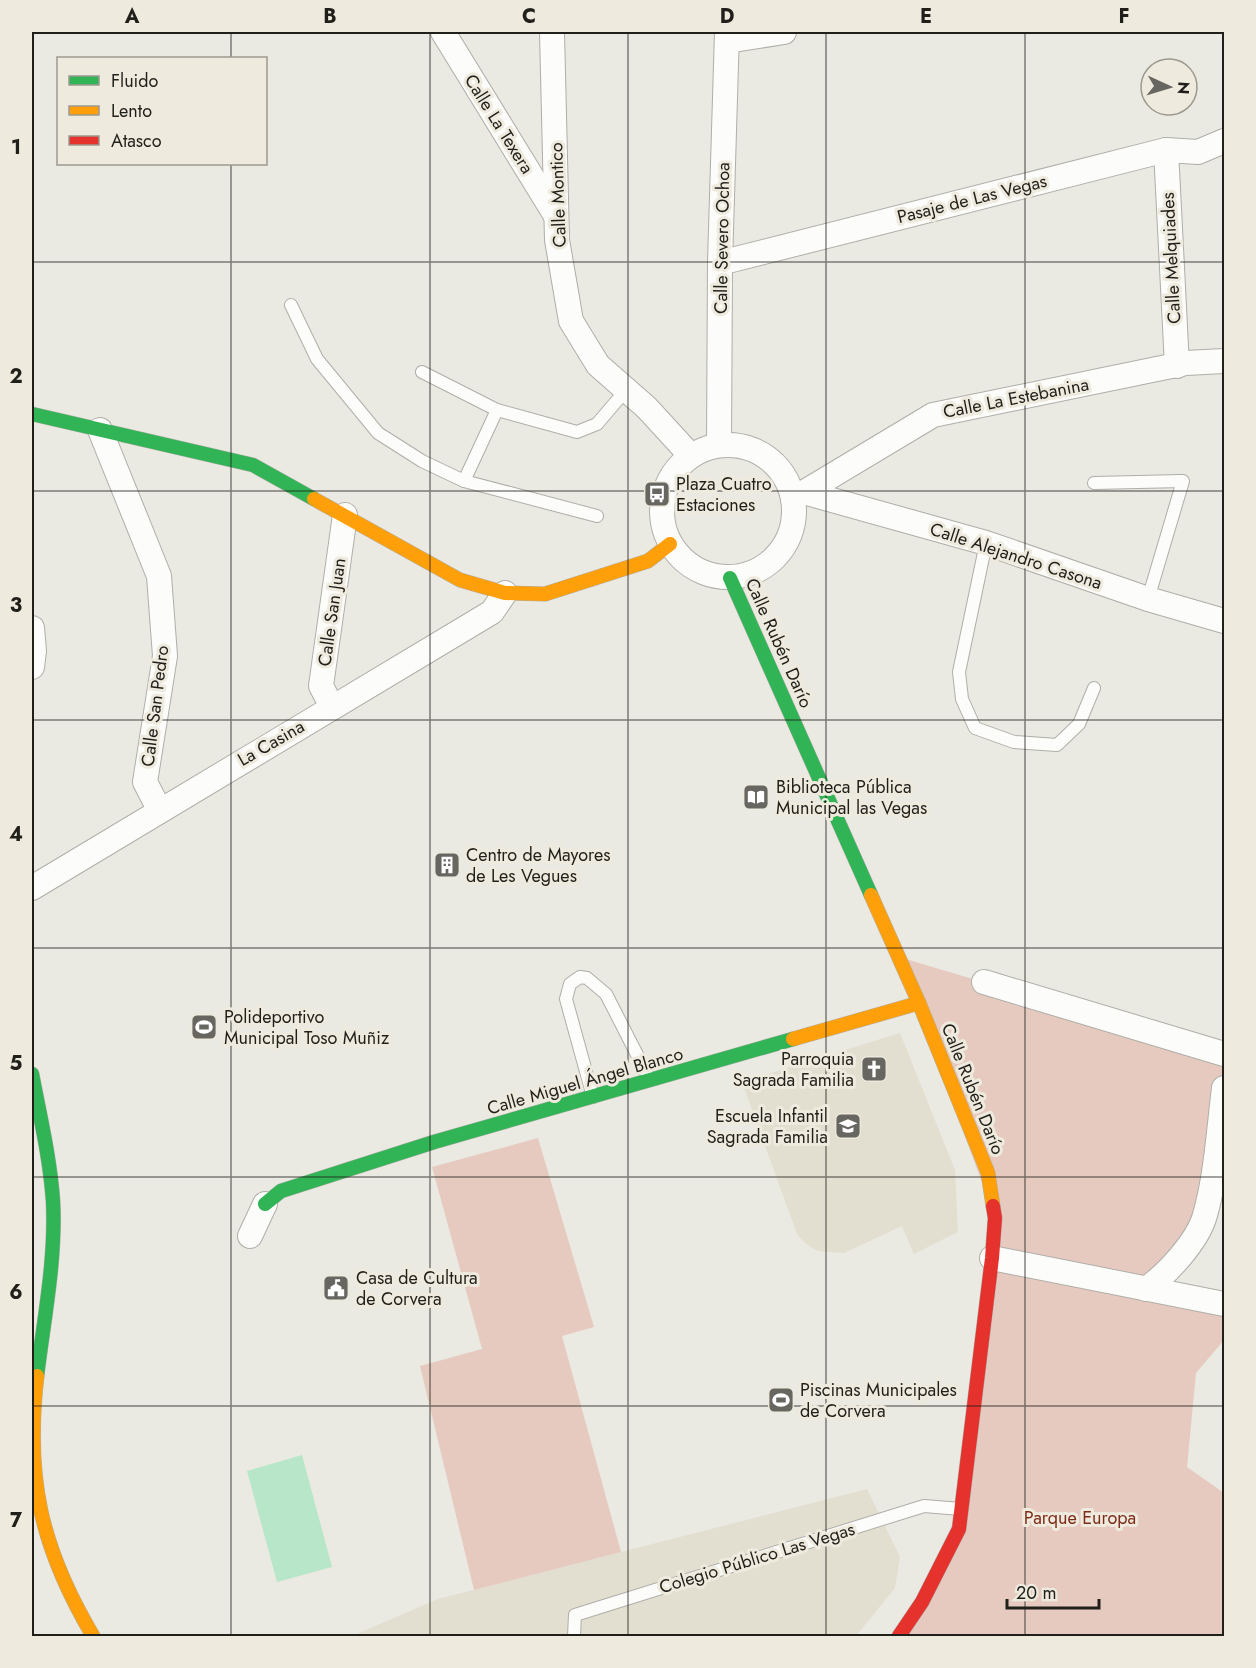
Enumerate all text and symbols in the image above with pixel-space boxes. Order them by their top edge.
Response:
text: A [124,2,140,31]
text: B [323,2,337,31]
text: C [522,2,536,31]
text: D [720,2,734,31]
text: E [920,2,932,31]
text: F [1118,2,1130,31]
legend [57,57,267,165]
north arrow [1139,57,1199,117]
text: Fluido [111,68,159,94]
street label: Calle La Texera [458,69,540,179]
text: N [1172,81,1195,95]
text: Lento [111,98,152,124]
text: Atasco [111,128,162,154]
text: 1 [11,133,21,162]
street label: Calle Montico [543,142,573,248]
street label: Calle Severo Ochoa [708,162,736,314]
street label: Pasaje de Las Vegas [894,168,1050,230]
street label: Calle Melquiades [1155,192,1187,324]
text: 2 [9,362,23,391]
street label: Calle La Estebanina [941,371,1091,425]
place label: Plaza Cuatro Estaciones [676,471,772,518]
bus stop icon: Plaza Cuatro Estaciones [642,479,672,509]
street label: Calle Alejandro Casona [927,516,1105,596]
street label: Calle San Juan [312,556,352,668]
street label: Calle Rubén Darío [739,574,819,712]
text: 3 [10,591,22,620]
street label: Calle San Pedro [135,644,175,768]
street label: La Casina [233,713,309,773]
place label: Biblioteca Pública Municipal las Vegas [776,774,927,821]
library icon: Biblioteca Pública Municipal las Vegas [741,782,771,812]
text: 4 [9,820,23,849]
place label: Centro de Mayores de Les Vegues [466,842,611,889]
building icon: Centro de Mayores de Les Vegues [432,850,462,880]
place label: Polideportivo Municipal Toso Muñiz [224,1004,390,1051]
sports icon: Polideportivo Municipal Toso Muñiz [189,1012,219,1042]
street label: Calle Rubén Darío [935,1019,1011,1159]
street label: Calle Miguel Ángel Blanco [484,1041,686,1121]
place label: Parroquia Sagrada Familia [733,1046,854,1093]
text: 5 [10,1049,23,1078]
church icon: Parroquia Sagrada Familia [859,1054,889,1084]
place label: Escuela Infantil Sagrada Familia [707,1103,828,1150]
school or university icon: Escuela Infantil Sagrada Familia [833,1111,863,1141]
place label: Casa de Cultura de Corvera [356,1265,478,1312]
public building icon: Casa de Cultura de Corvera [321,1273,351,1303]
text: 6 [9,1278,23,1307]
place label: Piscinas Municipales de Corvera [800,1377,957,1424]
sports icon: Piscinas Municipales de Corvera [766,1385,796,1415]
park label: Parque Europa [1024,1505,1136,1531]
text: 7 [10,1506,23,1535]
street label: Colegio Público Las Vegas [656,1516,858,1600]
scale bar [1007,1572,1098,1610]
text: 20 m [1016,1580,1056,1606]

